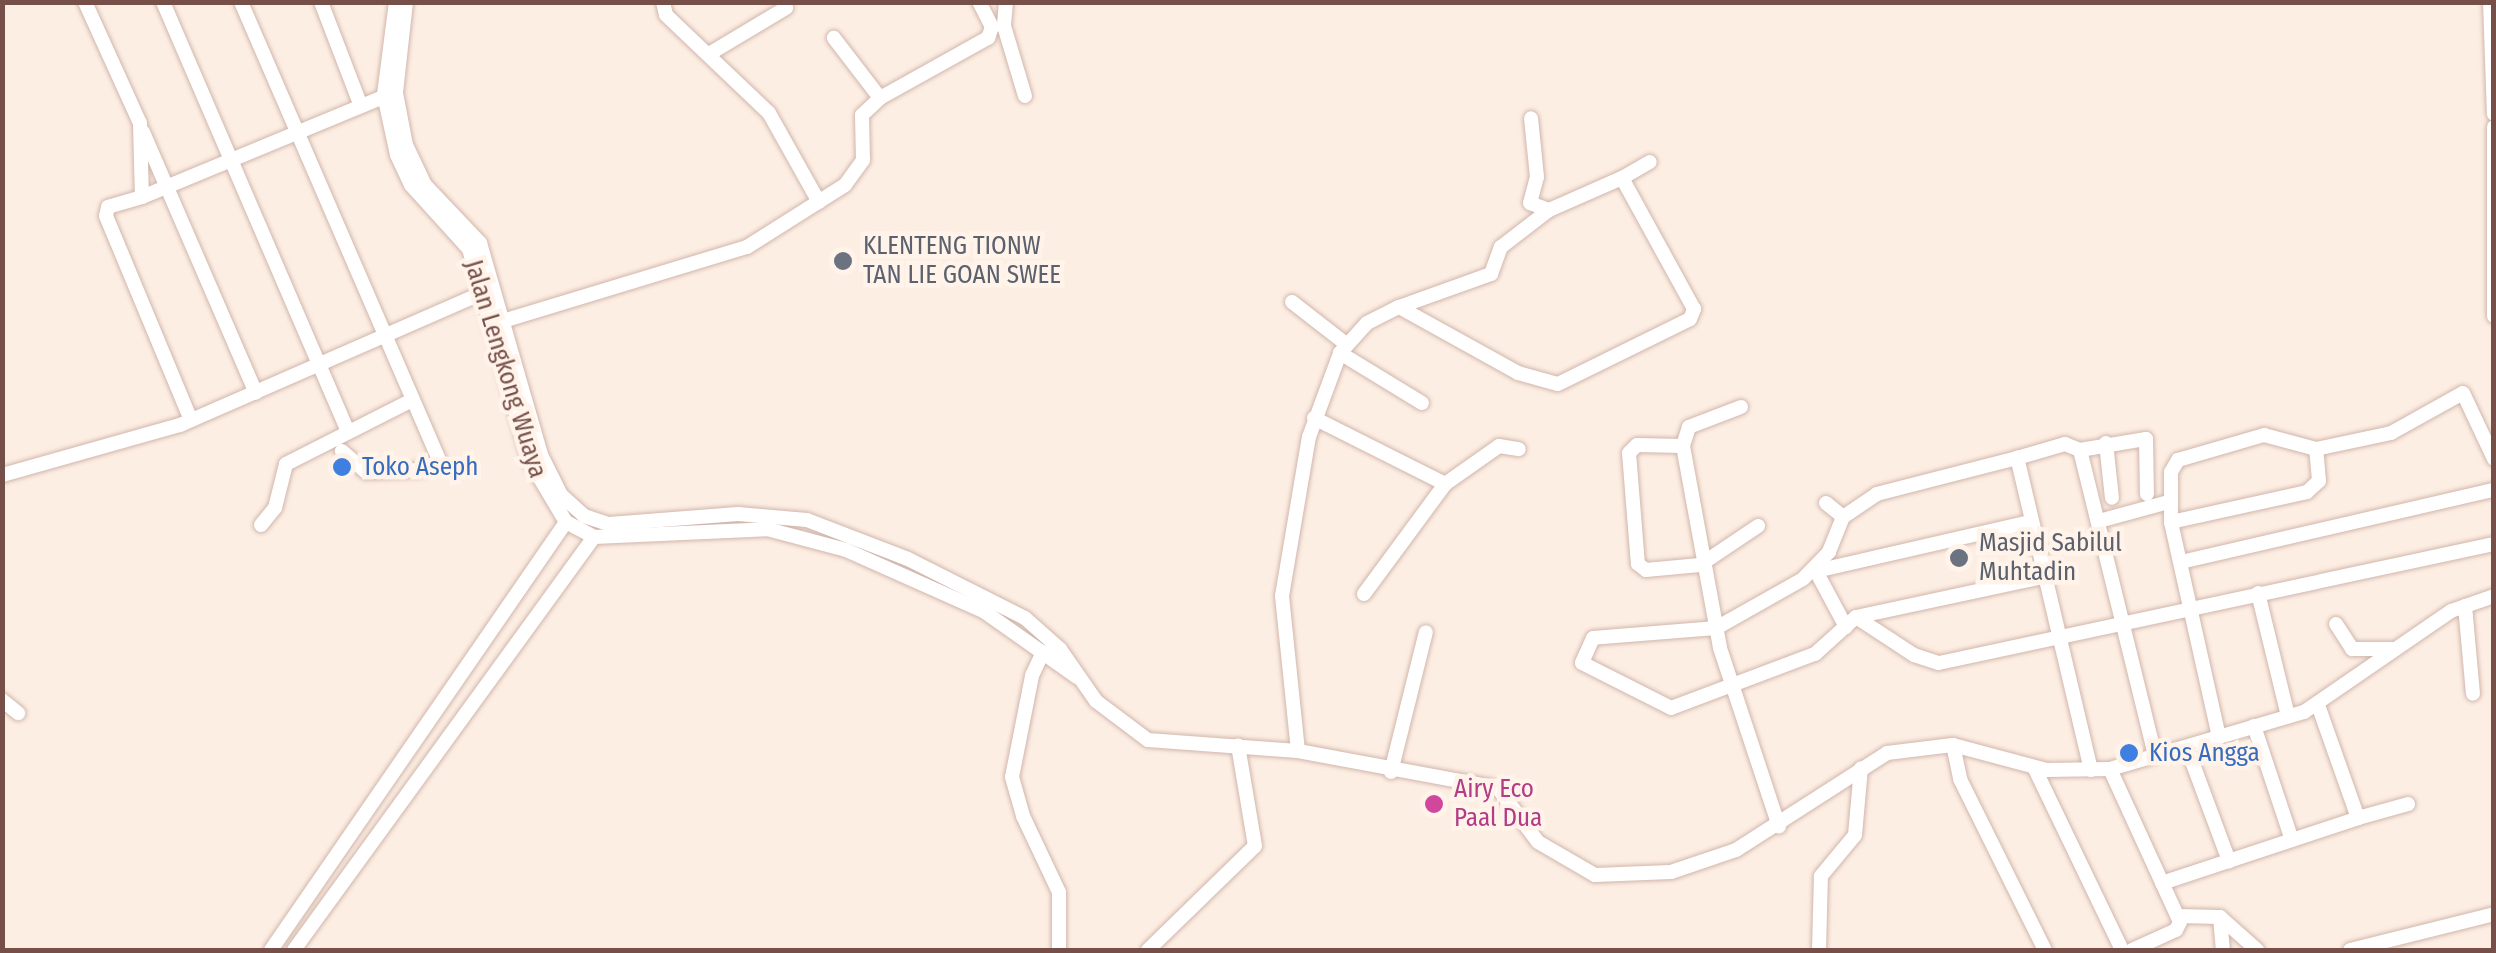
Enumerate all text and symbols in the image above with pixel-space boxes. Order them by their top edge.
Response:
place label: KLENTENG TIONW TAN LIE GOAN SWEE [863,232,1061,291]
marker: KLENTENG TIONW TAN LIE GOAN SWEE [832,250,854,272]
street label: Jalan Lengkong Wuaya [458,256,552,482]
place label: Toko Aseph [362,452,478,482]
marker: Toko Aseph [331,456,353,478]
place label: Masjid Sabilul Muhtadin [1979,529,2122,588]
marker: Masjid Sabilul Muhtadin [1948,547,1970,569]
place label: Kios Angga [2149,738,2260,768]
marker: Kios Angga [2118,742,2140,764]
place label: Airy Eco Paal Dua [1454,775,1542,834]
marker: Airy Eco Paal Dua [1423,793,1445,815]

